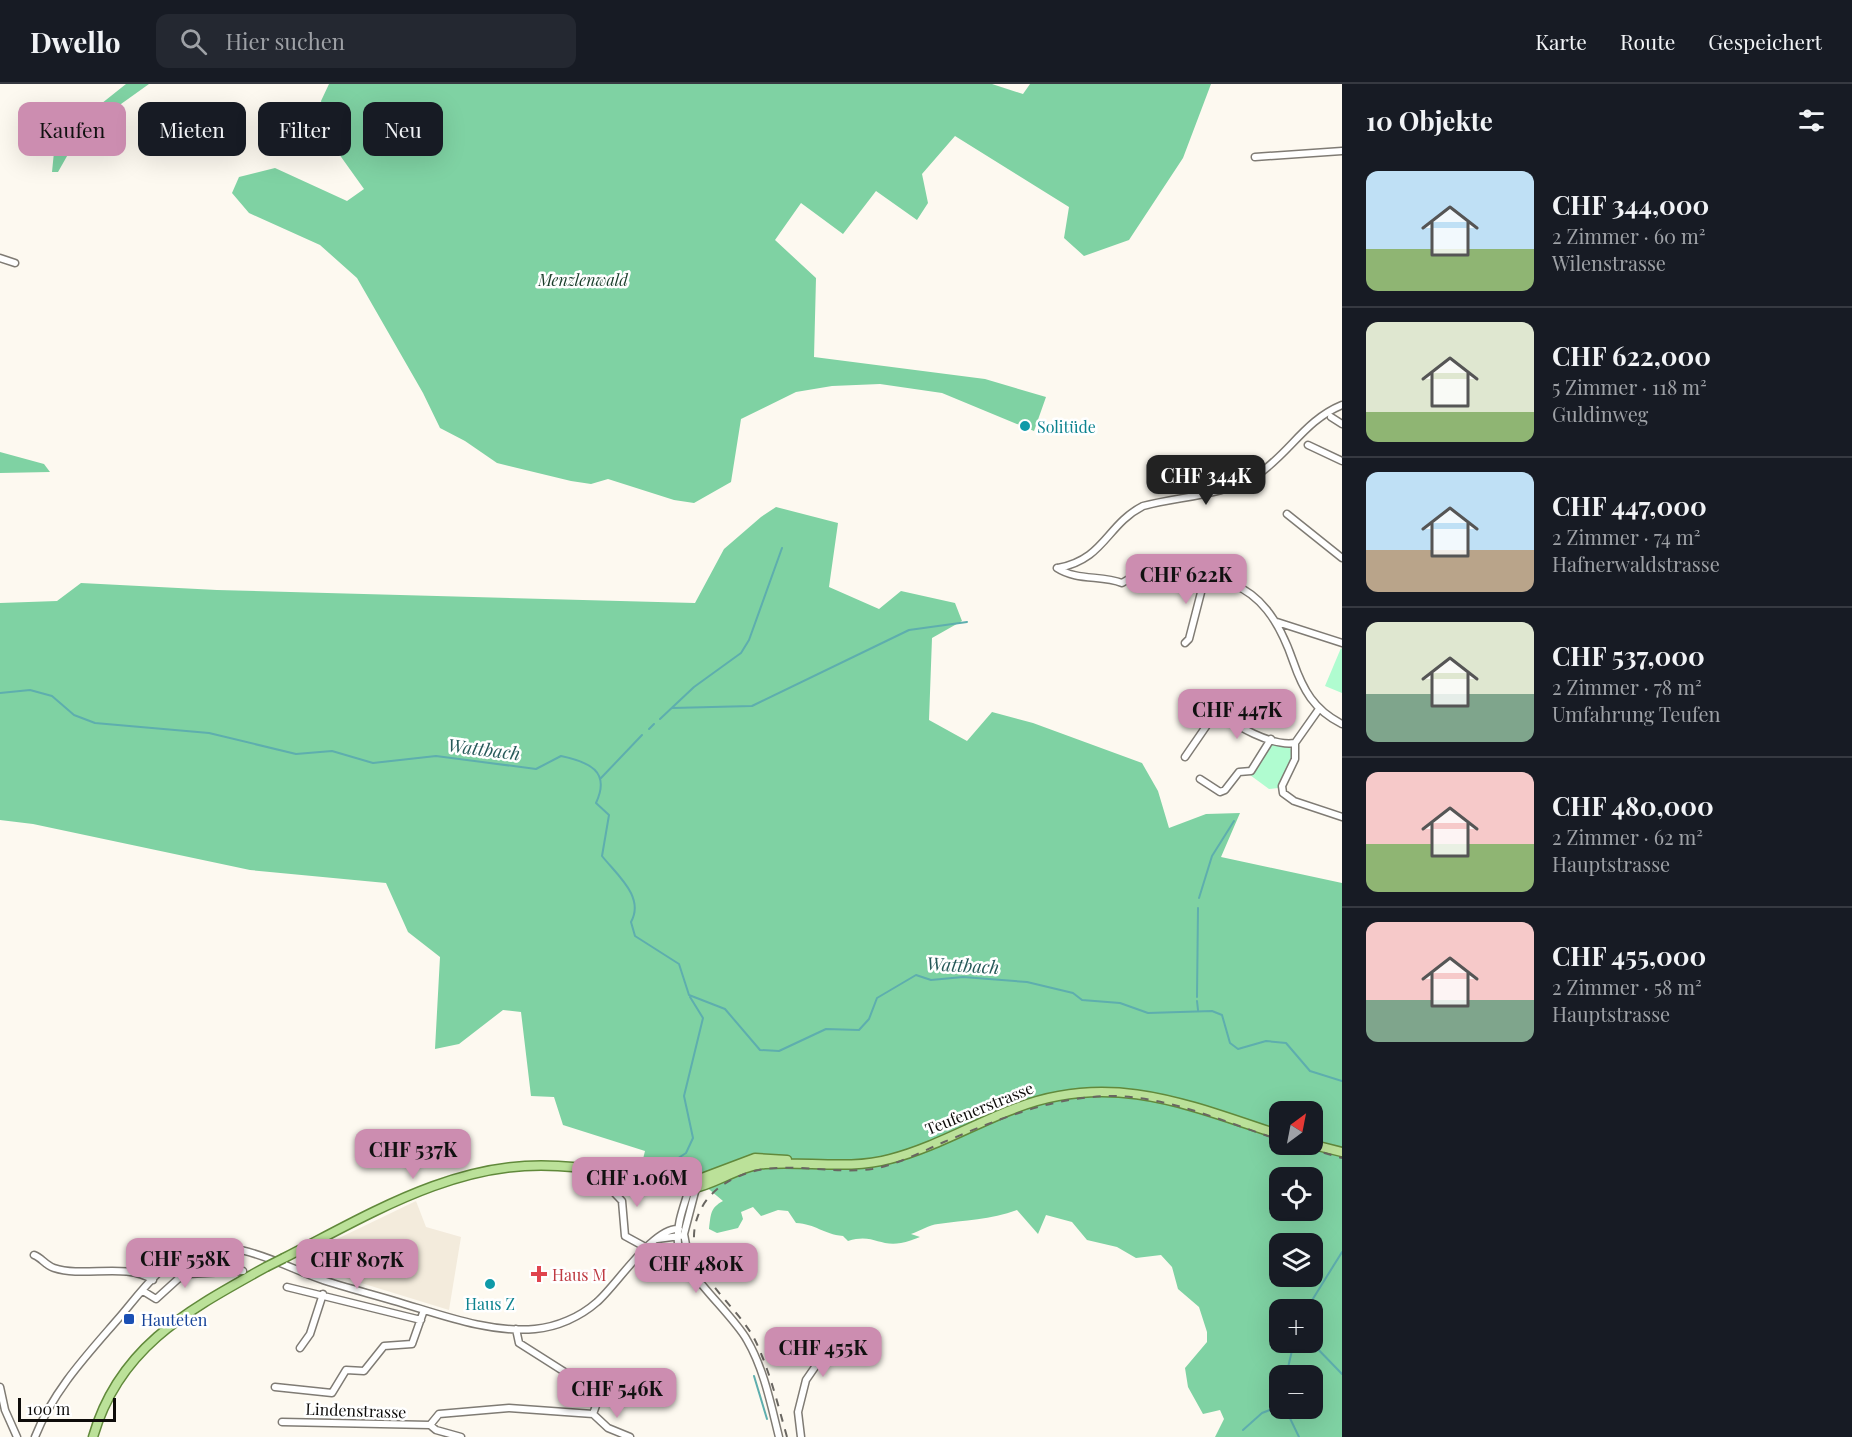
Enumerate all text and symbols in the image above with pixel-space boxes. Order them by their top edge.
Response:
search box [156,14,576,68]
text: Dwello [30,23,120,60]
icon: search [177,25,210,58]
text: Hier suchen [225,26,345,56]
text: Karte [1535,27,1587,55]
text: Route [1620,27,1675,55]
text: Gespeichert [1708,27,1822,55]
chip: Kaufen [18,102,126,156]
chip: Mieten [138,102,246,156]
chip: Filter [258,102,351,156]
chip: Neu [363,102,443,156]
text: 10 Objekte [1366,103,1493,138]
icon: filters [1795,104,1828,137]
text: CHF 344,000 [1552,187,1709,222]
icon: home [1414,195,1486,267]
text: 2 Zimmer · 60 m² [1552,222,1706,249]
text: Wilenstrasse [1552,249,1666,276]
park label: Menzlenwald [537,269,629,290]
text: CHF 622,000 [1552,338,1711,373]
icon: home [1414,346,1486,418]
text: 5 Zimmer · 118 m² [1552,373,1707,400]
text: Guldinweg [1552,400,1648,427]
place label: Solitüde [1037,416,1096,437]
marker: Solitüde [1018,419,1032,433]
pin: CHF 344K [1144,455,1268,506]
text: CHF 344K [1160,461,1252,488]
text: CHF 447,000 [1552,488,1707,523]
icon: home [1414,496,1486,568]
text: 2 Zimmer · 74 m² [1552,523,1700,550]
text: Hafnerwaldstrasse [1552,550,1720,577]
pin: CHF 622K [1124,554,1248,605]
text: CHF 622K [1140,560,1232,587]
text: CHF 537,000 [1552,638,1705,673]
icon: home [1414,646,1486,718]
text: 2 Zimmer · 78 m² [1552,673,1702,700]
pin: CHF 447K [1175,689,1299,740]
text: CHF 447K [1192,695,1282,722]
text: Umfahrung Teufen [1552,700,1720,727]
water label: Wattbach [446,733,522,765]
text: CHF 480,000 [1552,788,1714,823]
icon: home [1414,796,1486,868]
text: 2 Zimmer · 62 m² [1552,823,1703,850]
text: Hauptstrasse [1552,850,1670,877]
text: CHF 455,000 [1552,938,1706,973]
icon: home [1414,946,1486,1018]
water label: Wattbach [926,951,1000,979]
text: 2 Zimmer · 58 m² [1552,973,1702,1000]
text: Hauptstrasse [1552,1000,1670,1027]
street label: Teufenerstrasse [922,1077,1036,1139]
north arrow [1269,1101,1323,1155]
map controls [1269,1101,1323,1419]
pin: CHF 537K [351,1129,475,1180]
text: CHF 537K [369,1135,457,1162]
pin: CHF 1.06M [568,1157,706,1208]
text: CHF 1.06M [586,1163,688,1190]
button: locate [1269,1167,1323,1221]
button: layers [1269,1233,1323,1287]
pin: CHF 558K [123,1238,247,1289]
pin: CHF 807K [295,1239,419,1290]
pin: CHF 480K [634,1243,758,1294]
text: CHF 558K [140,1244,230,1271]
text: CHF 807K [310,1245,404,1272]
text: CHF 480K [649,1249,743,1276]
place label: Haus M [552,1264,606,1285]
marker: Haus M [530,1265,548,1283]
marker: Haus Z [483,1277,497,1291]
place label: Haus Z [465,1293,515,1314]
button: + [1269,1299,1323,1353]
place label: Hauteten [141,1309,208,1330]
marker: Hauteten [122,1312,136,1326]
pin: CHF 455K [761,1327,885,1378]
text: CHF 455K [779,1333,867,1360]
button: − [1269,1365,1323,1419]
pin: CHF 546K [555,1368,679,1419]
text: CHF 546K [571,1374,663,1401]
scale bar [18,1395,116,1422]
text: 100 m [27,1398,70,1419]
street label: Lindenstrasse [305,1398,407,1422]

